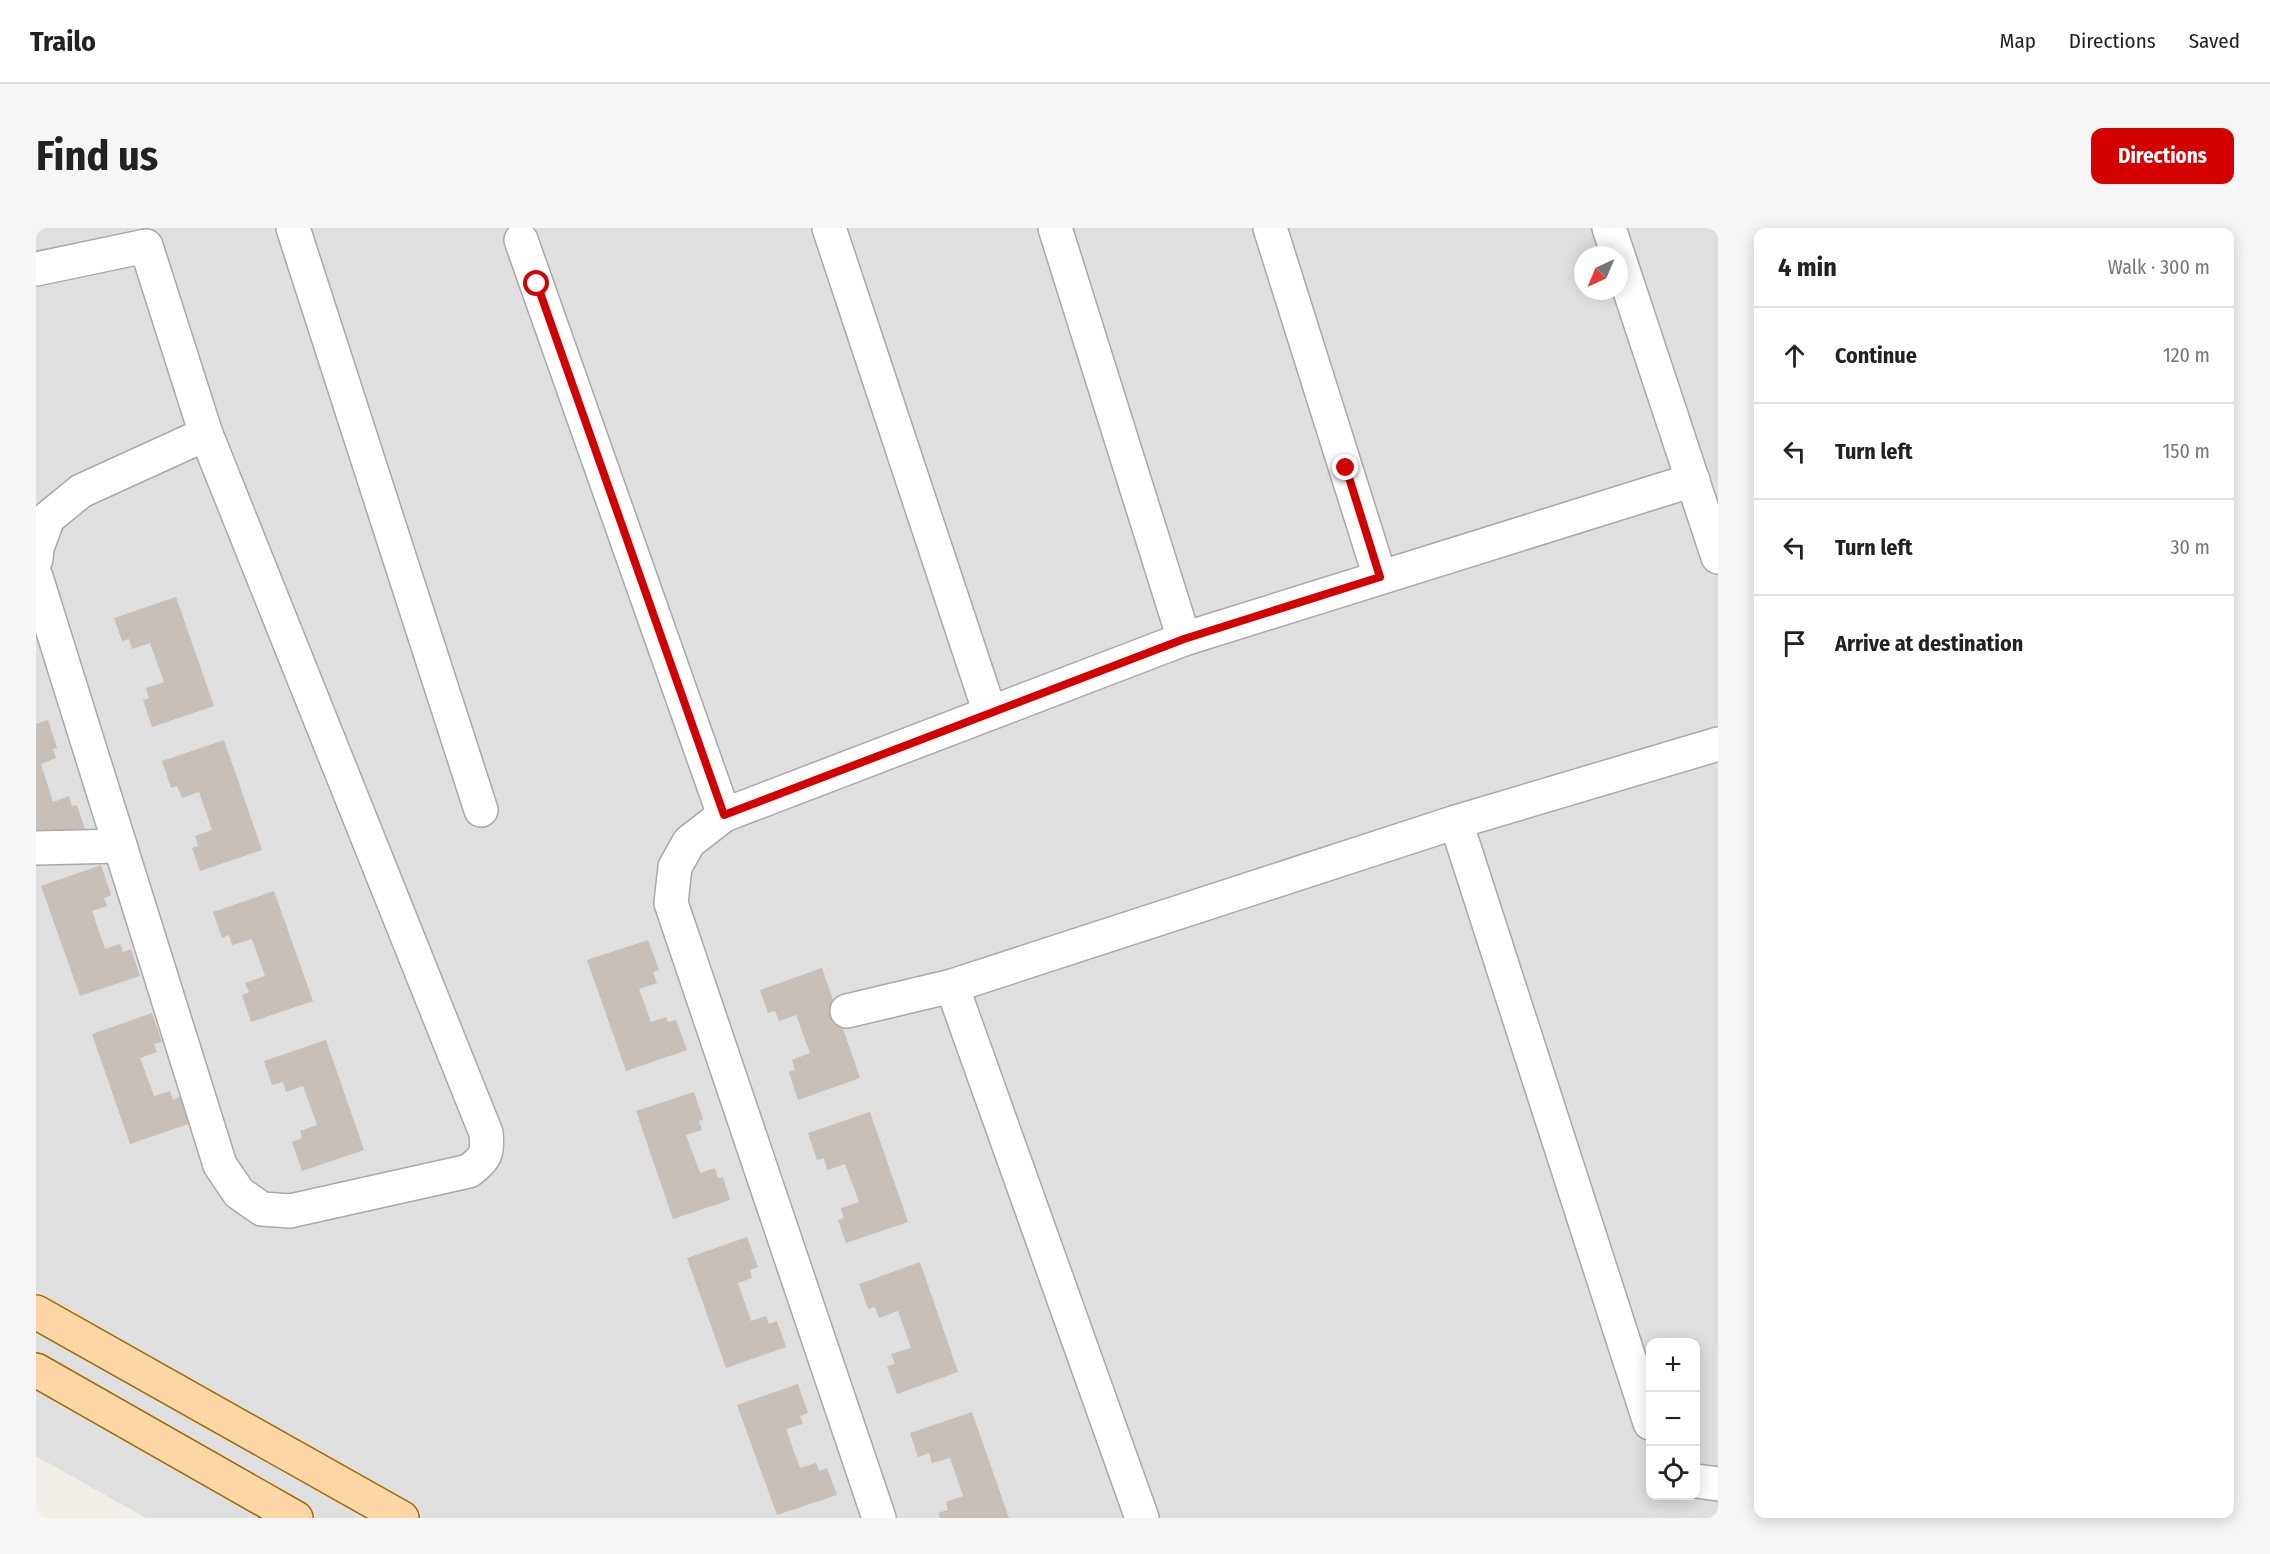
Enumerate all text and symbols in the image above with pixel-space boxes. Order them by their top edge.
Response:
text: Trailo [30,25,96,58]
text: Map [1999,28,2036,54]
text: Directions [2069,28,2156,54]
text: Saved [2189,28,2240,54]
button: Directions [2091,128,2234,184]
text: Find us [36,131,158,181]
north arrow [1574,246,1628,300]
text: 4 min [1778,252,1837,283]
text: Walk · 300 m [2108,255,2210,279]
route start [523,270,549,296]
icon: ahead [1778,339,1811,372]
text: Continue [1835,342,1917,369]
text: 120 m [2163,343,2210,367]
icon: left [1778,435,1811,468]
text: Turn left [1835,438,1913,465]
text: 150 m [2163,439,2210,463]
route end [1332,454,1358,480]
icon: left [1778,531,1811,564]
text: Turn left [1835,534,1913,561]
text: 30 m [2170,535,2210,559]
icon: arrive [1778,627,1811,660]
text: Arrive at destination [1835,630,2023,657]
map controls [1646,1338,1700,1500]
button: + [1646,1338,1700,1392]
button: − [1646,1392,1700,1446]
button: locate [1646,1446,1700,1500]

